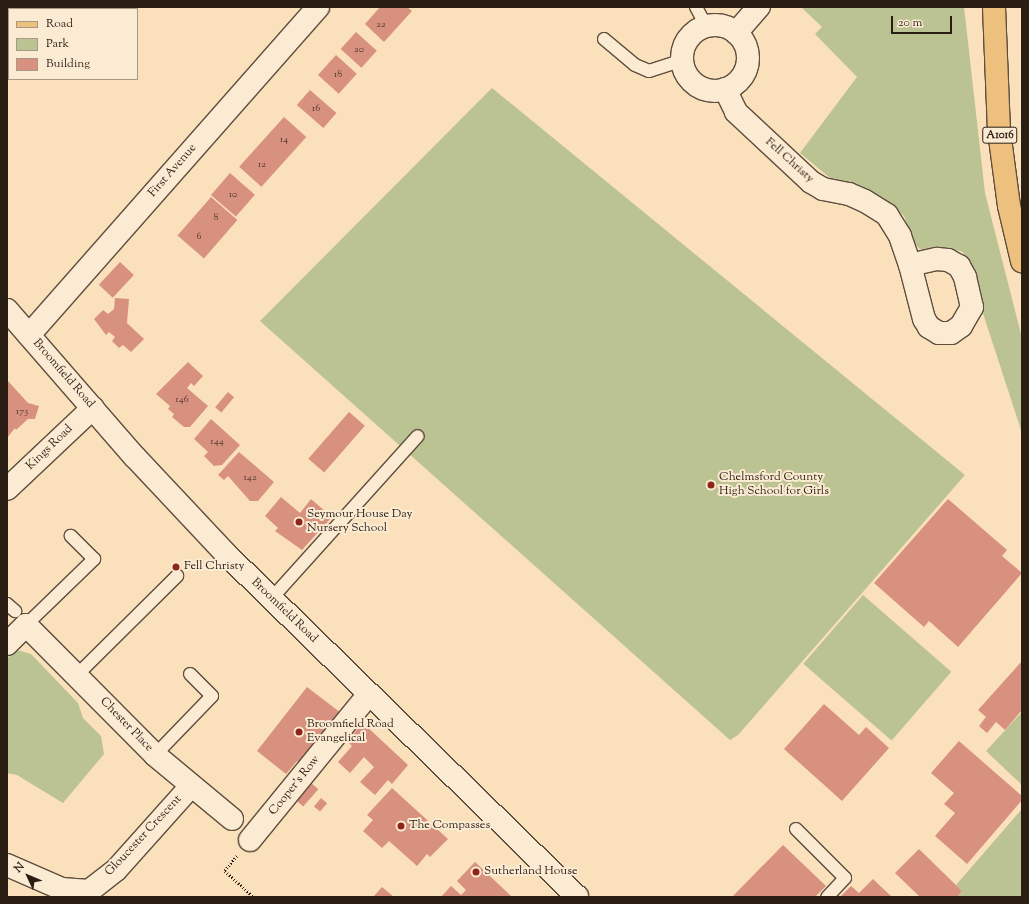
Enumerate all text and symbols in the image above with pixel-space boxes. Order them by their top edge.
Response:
legend [8,8,138,80]
scale bar [893,8,954,34]
text: 20 m [898,14,922,32]
text: Road [46,15,73,33]
house number: 22 [376,19,386,31]
text: Park [46,35,69,53]
house number: 20 [354,44,364,56]
text: Building [46,55,90,73]
house number: 18 [334,69,342,81]
house number: 16 [312,103,320,115]
road number: A1016 [982,126,1018,144]
house number: 14 [280,134,288,146]
street label: Fell Christy [762,135,816,187]
street label: First Avenue [146,141,200,201]
house number: 12 [258,159,266,171]
house number: 10 [229,189,237,201]
house number: 8 [214,212,218,224]
house number: 6 [197,231,201,243]
street label: Broomfield Road [29,337,97,411]
house number: 146 [175,394,189,406]
house number: 173 [16,406,28,418]
street label: Kings Road [24,422,76,474]
house number: 144 [210,436,224,448]
place label: Chelmsford County High School for Girls [719,471,829,499]
house number: 142 [243,472,257,484]
marker: Chelmsford County High School for Girls [706,480,716,490]
place label: Seymour House Day Nursery School [307,508,413,536]
marker: Seymour House Day Nursery School [294,517,304,527]
place label: Fell Christy [184,560,245,574]
marker: Fell Christy [171,562,181,572]
street label: Broomfield Road [248,576,320,646]
street label: Chester Place [96,695,156,755]
place label: Broomfield Road Evangelical [307,718,394,746]
marker: Broomfield Road Evangelical [294,727,304,737]
street label: Cooper's Row [267,753,323,819]
street label: Gloucester Crescent [103,793,185,879]
place label: The Compasses [409,819,490,833]
marker: The Compasses [396,821,406,831]
north arrow [8,856,48,896]
text: N [11,859,28,876]
place label: Sutherland House [484,865,578,879]
marker: Sutherland House [471,867,481,877]

